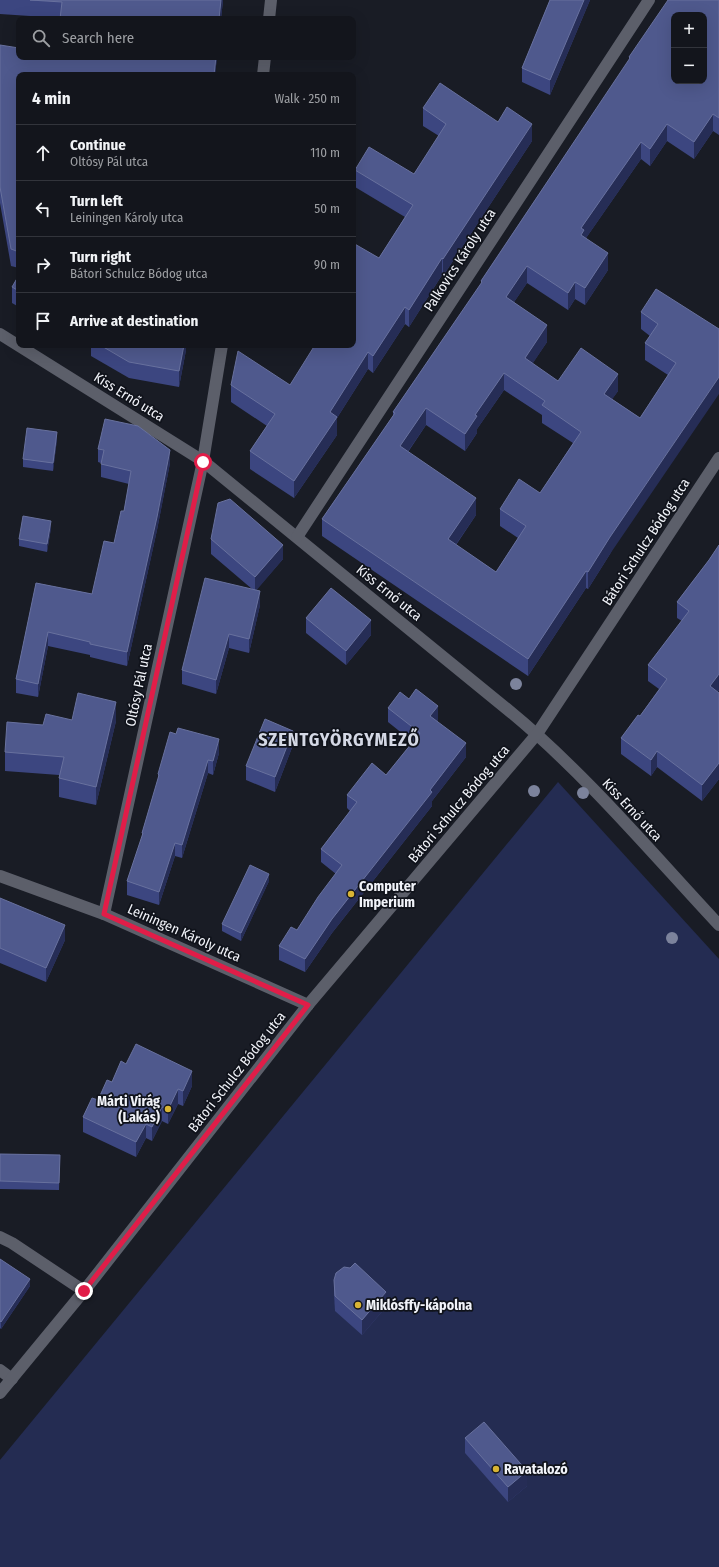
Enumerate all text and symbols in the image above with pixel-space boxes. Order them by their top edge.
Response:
map controls [671,12,707,84]
button: + [671,12,707,48]
search box [16,16,356,60]
icon: search [30,27,52,49]
text: Search here [62,29,134,47]
button: − [671,48,707,84]
text: 4 min [32,88,71,109]
text: Walk · 250 m [275,91,340,106]
text: Continue [70,136,126,154]
icon: ahead [32,142,54,164]
text: 110 m [310,145,340,160]
text: Oltósy Pál utca [70,154,148,169]
text: Turn left [70,192,123,210]
icon: left [32,198,54,220]
text: 50 m [314,201,340,216]
street label: Palkovics Károly utca [420,205,500,315]
text: Leiningen Károly utca [70,210,183,225]
text: Turn right [70,248,131,266]
icon: right [32,254,54,276]
text: 90 m [314,257,340,272]
text: Bátori Schulcz Bódog utca [70,266,208,281]
icon: arrive [32,310,54,332]
text: Arrive at destination [70,312,198,330]
street label: Kiss Ernő utca [91,369,167,425]
route start [194,453,212,471]
street label: Bátori Schulcz Bódog utca [599,475,694,609]
street label: Kiss Ernő utca [353,561,425,625]
street label: Oltósy Pál utca [122,642,156,728]
district label: SZENTGYÖRGYMEZŐ [258,728,420,751]
street label: Bátori Schulcz Bódog utca [405,742,513,866]
street label: Kiss Ernő utca [599,775,666,845]
place label: Computer Imperium [359,878,417,911]
marker: Computer Imperium [346,889,356,899]
street label: Leiningen Károly utca [125,900,243,966]
street label: Bátori Schulcz Bódog utca [185,1008,289,1136]
place label: Márti Virág (Lakás) [97,1093,160,1126]
marker: Márti Virág (Lakás) [163,1104,173,1114]
route end [75,1282,93,1300]
place label: Miklósffy-kápolna [366,1297,472,1314]
marker: Miklósffy-kápolna [353,1300,363,1310]
place label: Ravatalozó [504,1461,568,1478]
marker: Ravatalozó [491,1464,501,1474]

